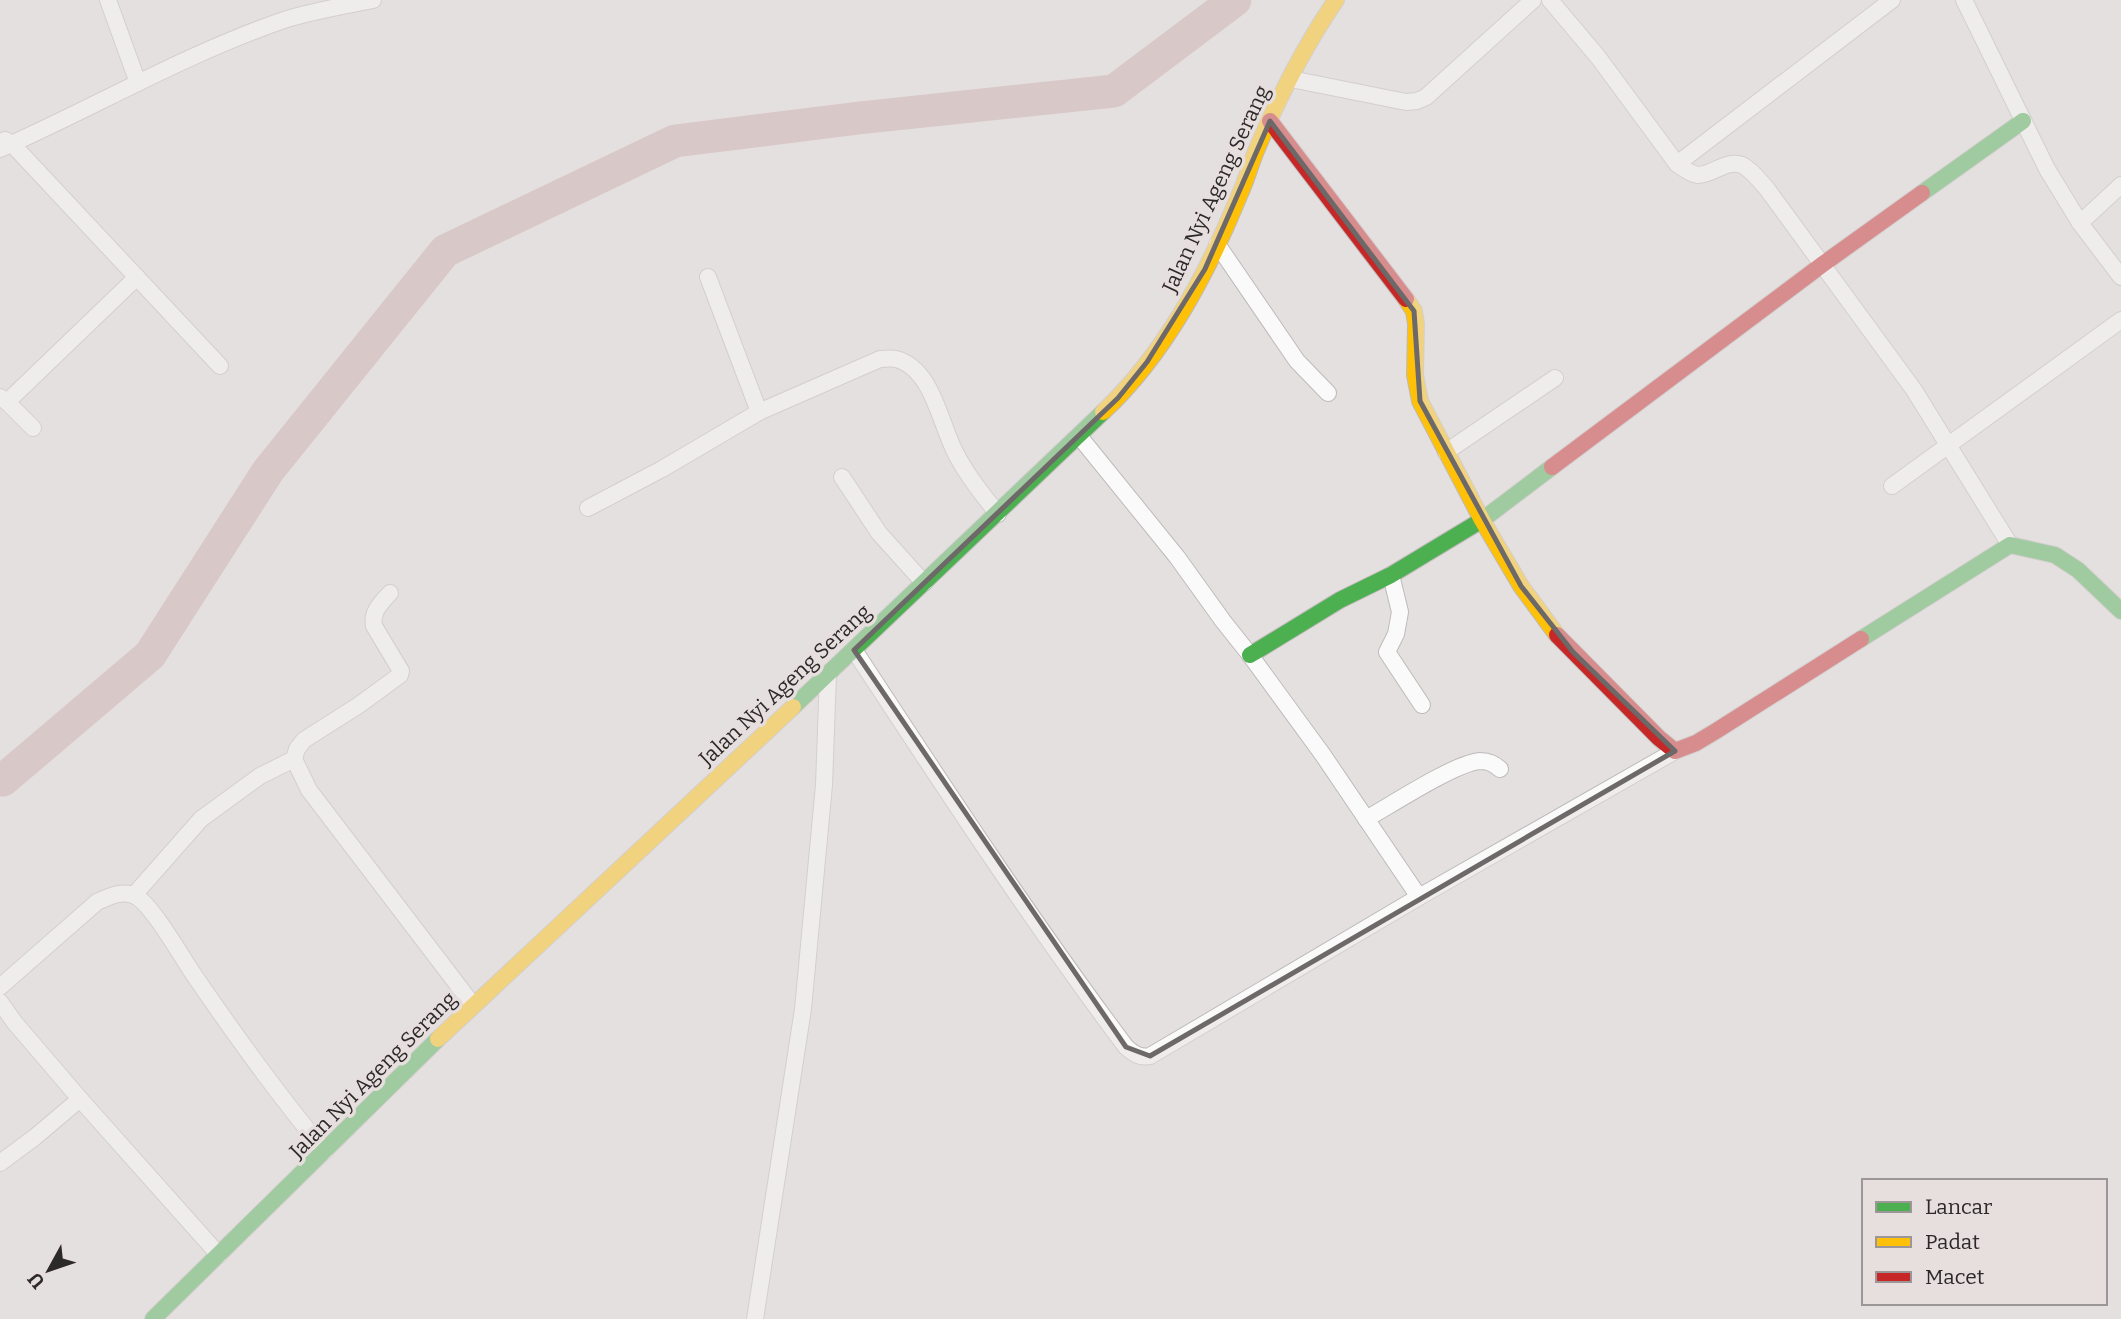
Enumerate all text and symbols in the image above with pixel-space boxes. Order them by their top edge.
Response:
street label: Jalan Nyi Ageng Serang [1156,81,1276,298]
street label: Jalan Nyi Ageng Serang [693,598,877,772]
street label: Jalan Nyi Ageng Serang [283,986,462,1165]
legend [1862,1179,2107,1305]
text: Lancar [1925,1194,1992,1220]
text: Padat [1925,1229,1980,1255]
north arrow [14,1235,84,1305]
text: Macet [1925,1264,1985,1290]
text: U [23,1268,50,1293]

